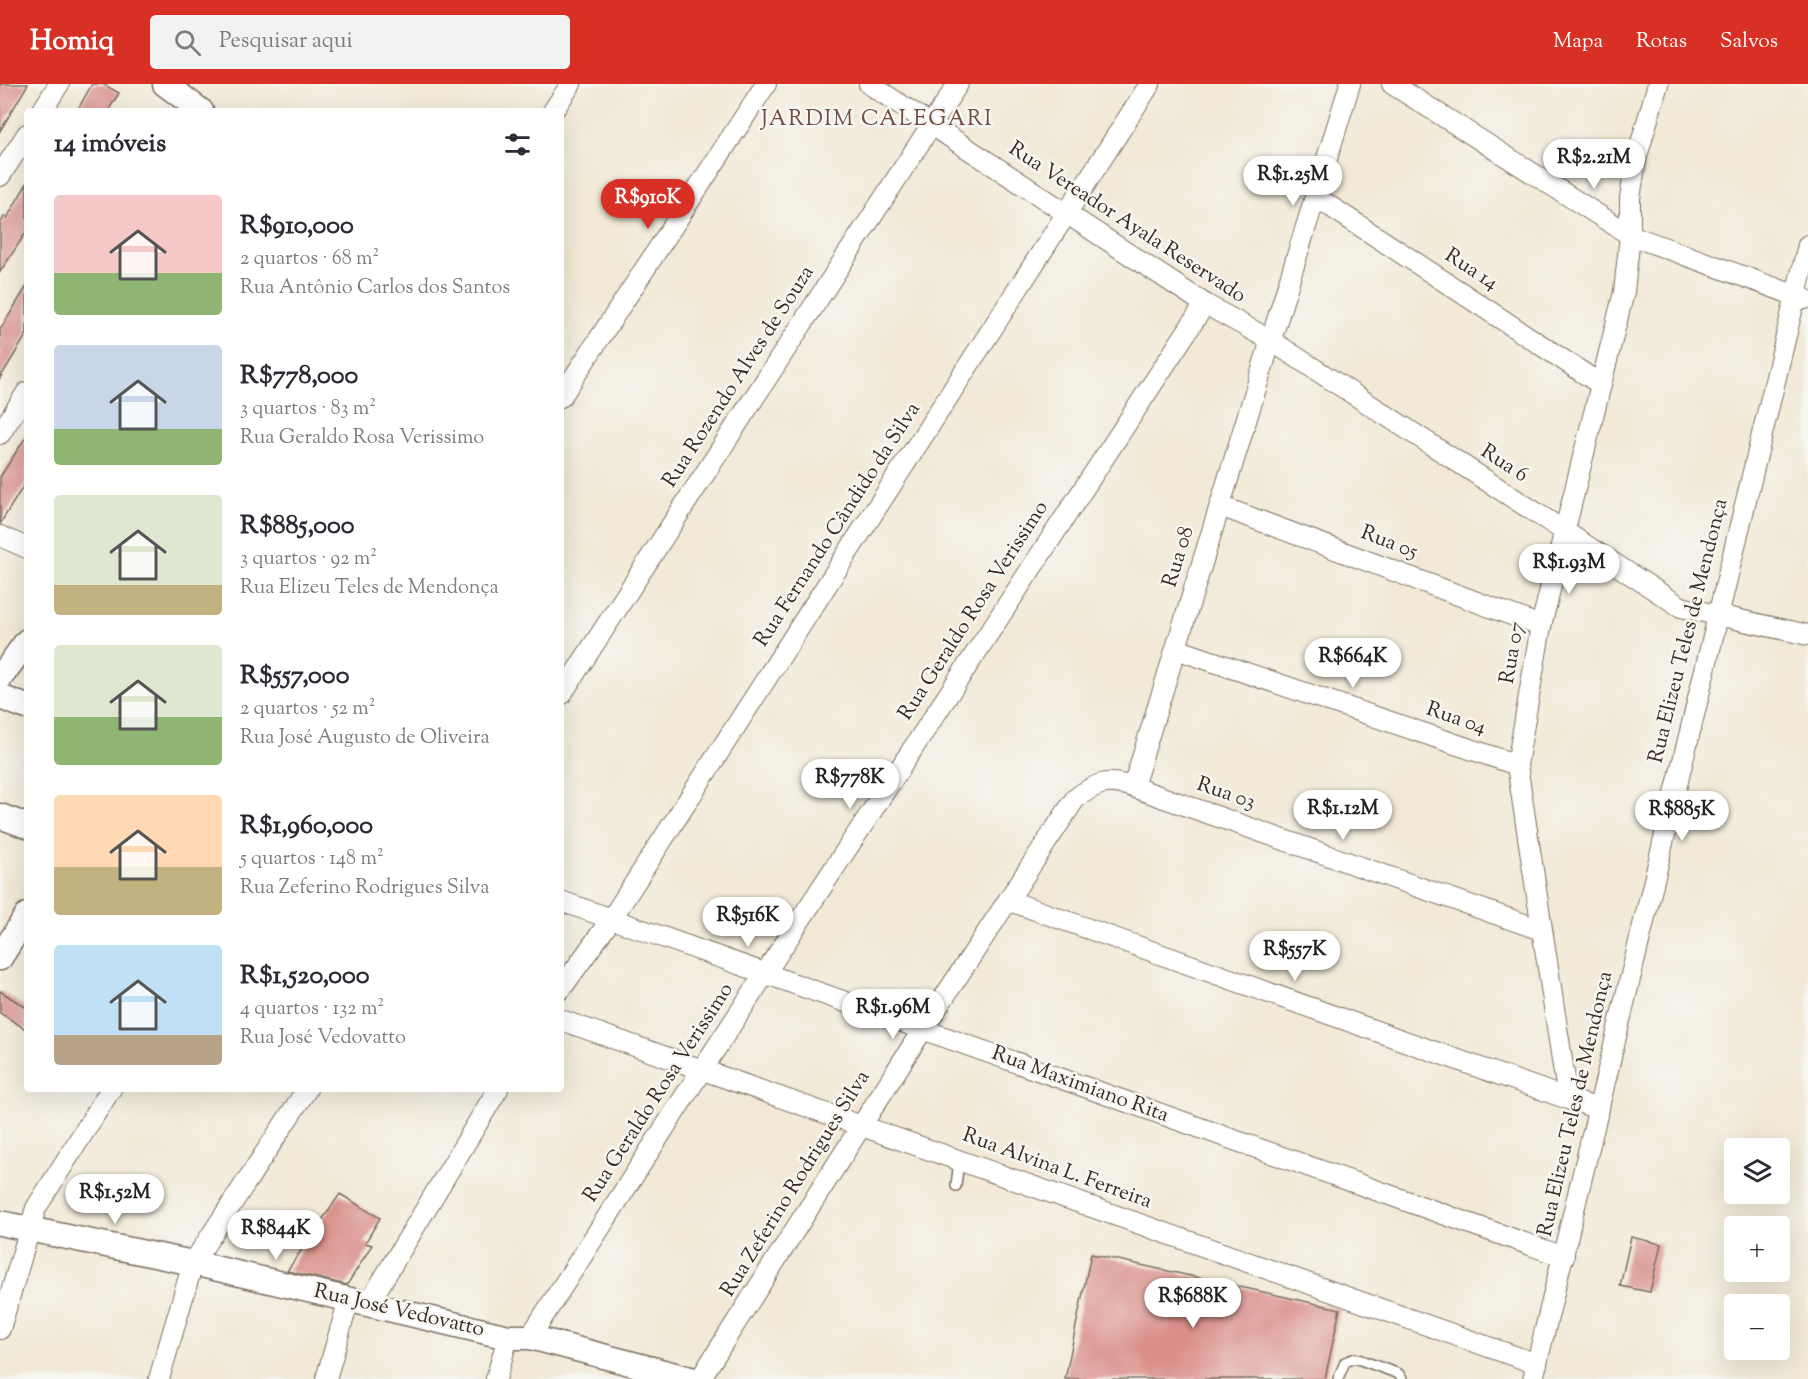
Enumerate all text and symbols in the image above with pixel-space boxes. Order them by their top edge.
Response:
search box [150,15,570,69]
text: Homiq [30,22,114,62]
icon: search [171,26,204,59]
text: Pesquisar aqui [219,26,353,58]
text: Mapa [1553,27,1603,57]
text: Rotas [1636,27,1687,57]
text: Salvos [1720,27,1778,57]
district label: JARDIM CALEGARI [760,104,993,136]
text: 14 imóveis [54,126,166,163]
icon: filters [501,128,534,161]
street label: Rua Vereador Ayala Reservado [1002,135,1252,311]
pin: R$2.21M [1539,139,1649,190]
text: R$2.21M [1557,144,1631,173]
pin: R$1.25M [1238,156,1348,207]
text: R$1.25M [1257,161,1329,190]
pin: R$910K [599,179,697,230]
text: R$910K [615,184,681,213]
text: R$910,000 [240,208,354,245]
icon: home [102,219,174,291]
street label: Rua 14 [1438,242,1504,298]
text: 2 quartos · 68 m² [240,245,379,274]
street label: Rua Rozendo Alves de Souza [656,260,822,494]
text: Rua Antônio Carlos dos Santos [240,274,510,303]
text: R$778,000 [240,358,358,395]
icon: home [102,369,174,441]
text: 3 quartos · 83 m² [240,395,376,424]
street label: Rua Fernando Cândido da Silva [747,397,929,653]
text: Rua Geraldo Rosa Verissimo [240,424,484,453]
street label: Rua 6 [1474,437,1534,491]
street label: Rua Geraldo Rosa Verissimo [892,495,1056,727]
street label: Rua Elizeu Teles de Mendonça [1642,495,1736,766]
text: R$885,000 [240,508,354,545]
street label: Rua 05 [1356,518,1422,568]
icon: home [102,519,174,591]
street label: Rua 08 [1156,523,1202,591]
pin: R$1.93M [1514,544,1624,595]
text: 3 quartos · 92 m² [240,545,377,574]
text: R$1.93M [1533,549,1605,578]
text: Rua Elizeu Teles de Mendonça [240,574,499,603]
street label: Rua 07 [1493,619,1533,686]
pin: R$664K [1304,638,1402,689]
text: R$664K [1318,643,1388,672]
text: R$557,000 [240,658,349,695]
icon: home [102,669,174,741]
text: 2 quartos · 52 m² [240,695,376,724]
street label: Rua 04 [1422,695,1490,743]
text: Rua José Augusto de Oliveira [240,724,490,753]
pin: R$778K [801,759,899,810]
text: R$778K [815,764,885,793]
street label: Rua 03 [1193,770,1259,818]
pin: R$1.12M [1288,790,1398,841]
pin: R$885K [1633,791,1731,842]
text: R$1.12M [1307,795,1379,824]
text: R$885K [1649,796,1715,825]
text: R$1,960,000 [240,808,373,845]
icon: home [102,819,174,891]
text: 5 quartos · 148 m² [240,845,384,874]
text: Rua Zeferino Rodrigues Silva [240,874,489,903]
pin: R$516K [699,897,797,948]
text: R$516K [716,902,780,931]
pin: R$557K [1246,931,1344,982]
text: R$557K [1263,936,1327,965]
text: R$1,520,000 [240,958,369,995]
street label: Rua Elizeu Teles de Mendonça [1531,968,1621,1240]
icon: home [102,969,174,1041]
street label: Rua Geraldo Rosa Verissimo [577,977,741,1209]
pin: R$1.96M [838,989,948,1040]
text: R$1.96M [856,994,930,1023]
text: 4 quartos · 132 m² [240,995,384,1024]
text: Rua José Vedovatto [240,1024,406,1053]
street label: Rua Maximiano Rita [987,1039,1173,1131]
street label: Rua Zeferino Rodrigues Silva [714,1065,878,1303]
street label: Rua Alvina L. Ferreira [958,1121,1156,1217]
map controls [1724,1138,1790,1360]
button: layers [1724,1138,1790,1204]
pin: R$1.52M [60,1174,170,1225]
text: R$1.52M [79,1179,151,1208]
pin: R$844K [227,1210,325,1261]
text: R$844K [241,1215,311,1244]
button: + [1724,1216,1790,1282]
street label: Rua José Vedovatto [311,1277,487,1345]
pin: R$688K [1144,1278,1242,1329]
text: R$688K [1158,1283,1228,1312]
button: − [1724,1294,1790,1360]

